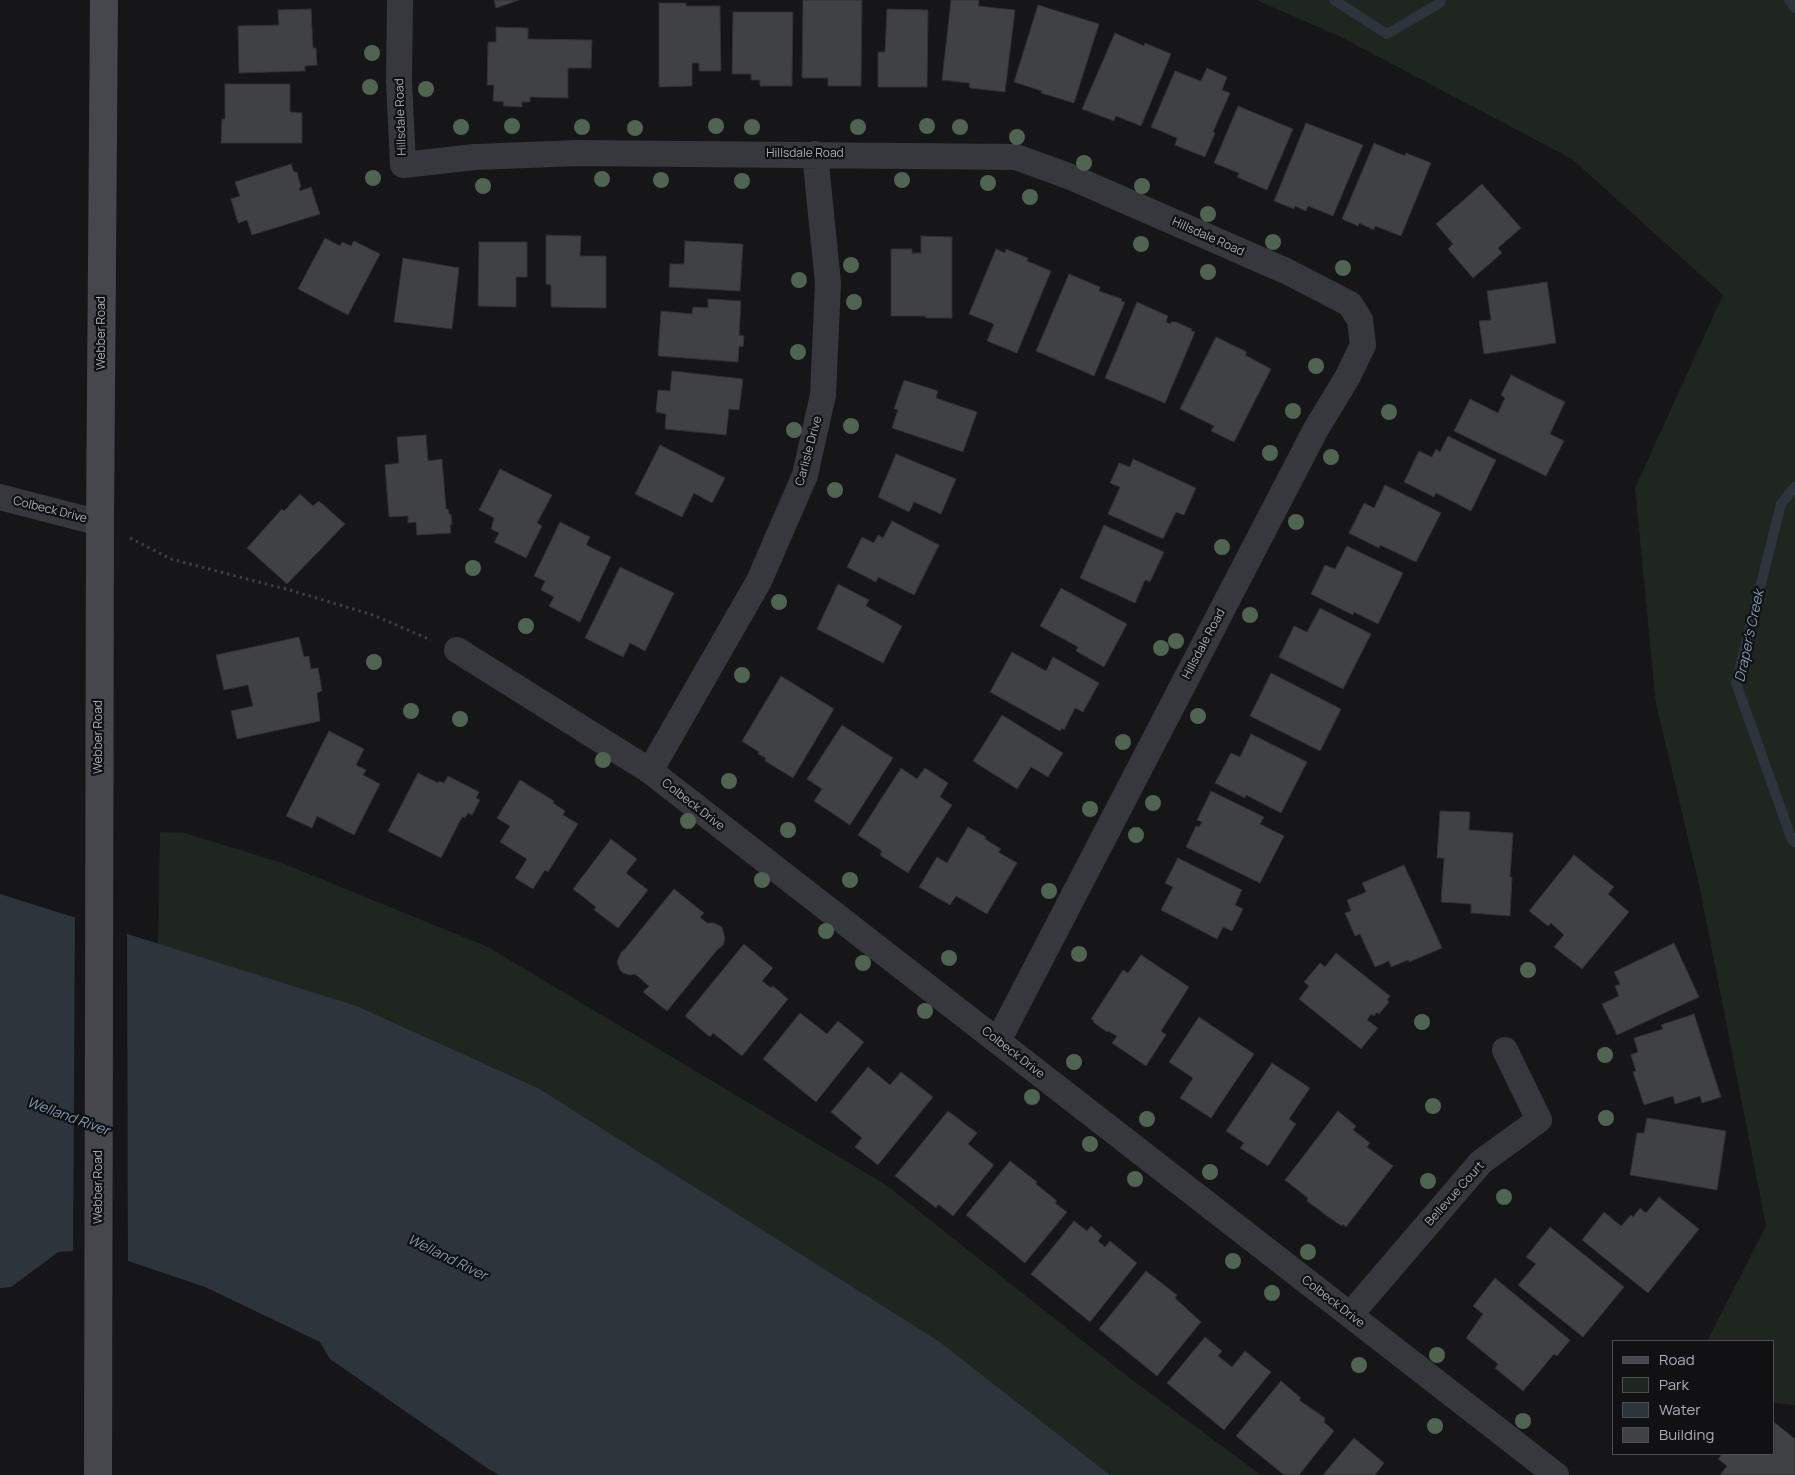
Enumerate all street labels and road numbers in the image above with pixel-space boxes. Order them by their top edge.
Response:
street label: Hillsdale Road [392,78,410,156]
street label: Hillsdale Road [766,147,844,161]
street label: Hillsdale Road [1170,215,1246,259]
street label: Webber Road [95,296,109,370]
street label: Carlisle Drive [793,414,825,488]
street label: Colbeck Drive [12,494,88,526]
street label: Hillsdale Road [1179,606,1229,682]
street label: Webber Road [92,700,106,774]
street label: Colbeck Drive [659,776,727,834]
street label: Colbeck Drive [979,1024,1047,1082]
street label: Webber Road [92,1150,106,1224]
street label: Bellevue Court [1422,1159,1488,1229]
street label: Colbeck Drive [1299,1273,1367,1331]

